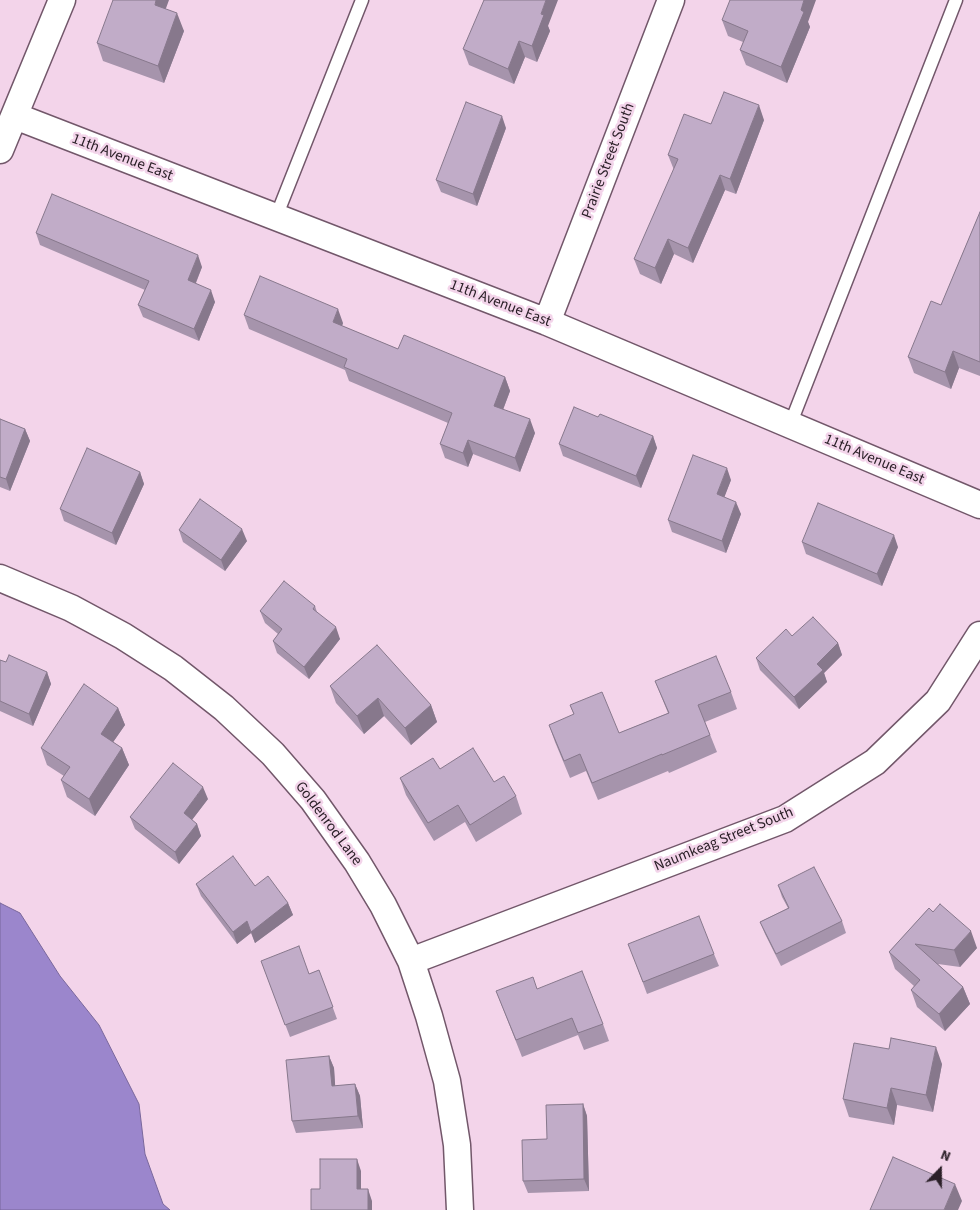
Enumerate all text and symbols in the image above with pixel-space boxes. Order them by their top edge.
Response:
street label: Prairie Street South [579,101,639,221]
street label: 11th Avenue East [69,130,175,186]
street label: 11th Avenue East [447,276,553,332]
street label: 11th Avenue East [821,431,927,489]
street label: Goldenrod Lane [291,779,365,869]
street label: Naumkeag Street South [652,804,796,876]
north arrow [915,1145,965,1195]
text: N [938,1145,954,1167]

